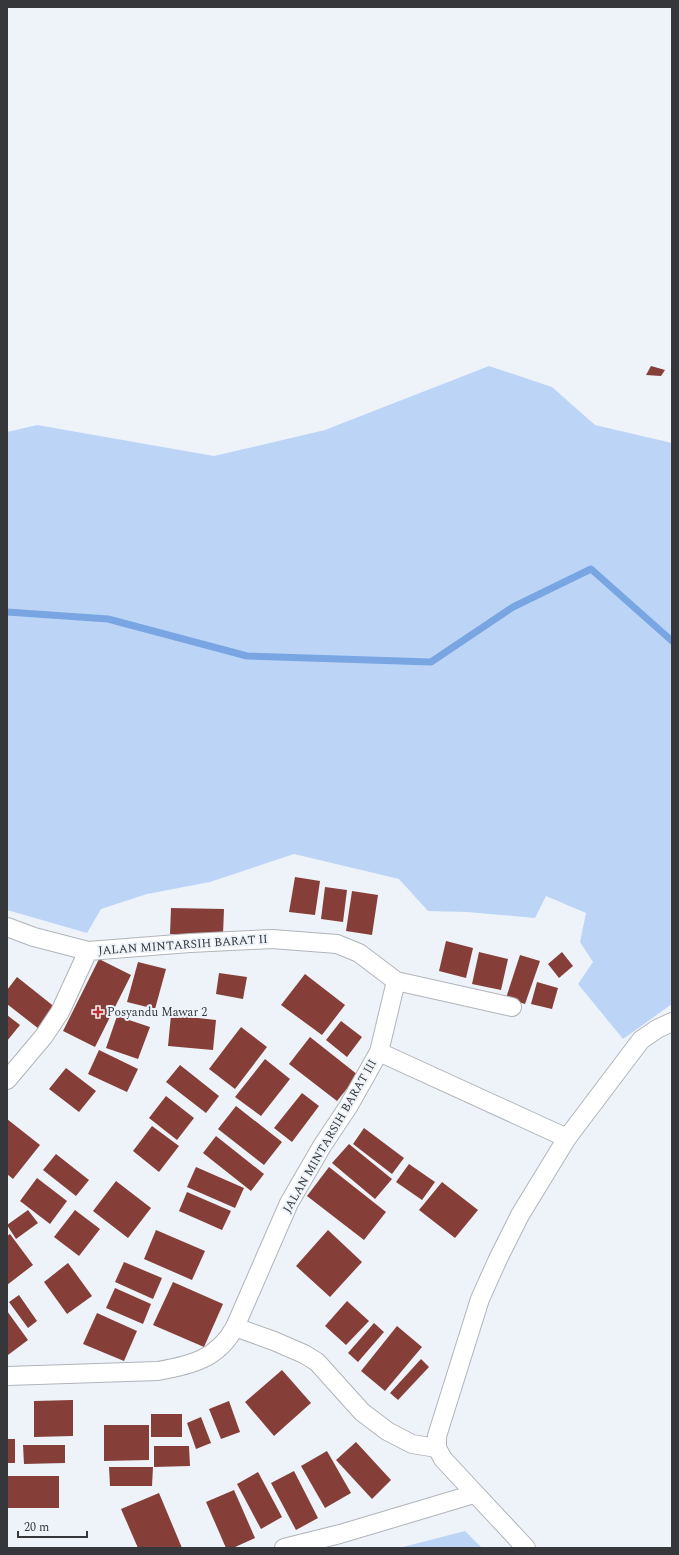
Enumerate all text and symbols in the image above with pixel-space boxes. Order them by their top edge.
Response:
street label: JALAN MINTARSIH BARAT II [98,930,268,960]
place label: Posyandu Mawar 2 [107,1003,207,1022]
marker: Posyandu Mawar 2 [92,1006,104,1018]
street label: JALAN MINTARSIH BARAT III [278,1056,382,1216]
scale bar [18,1513,87,1539]
text: 20 m [24,1518,49,1537]

